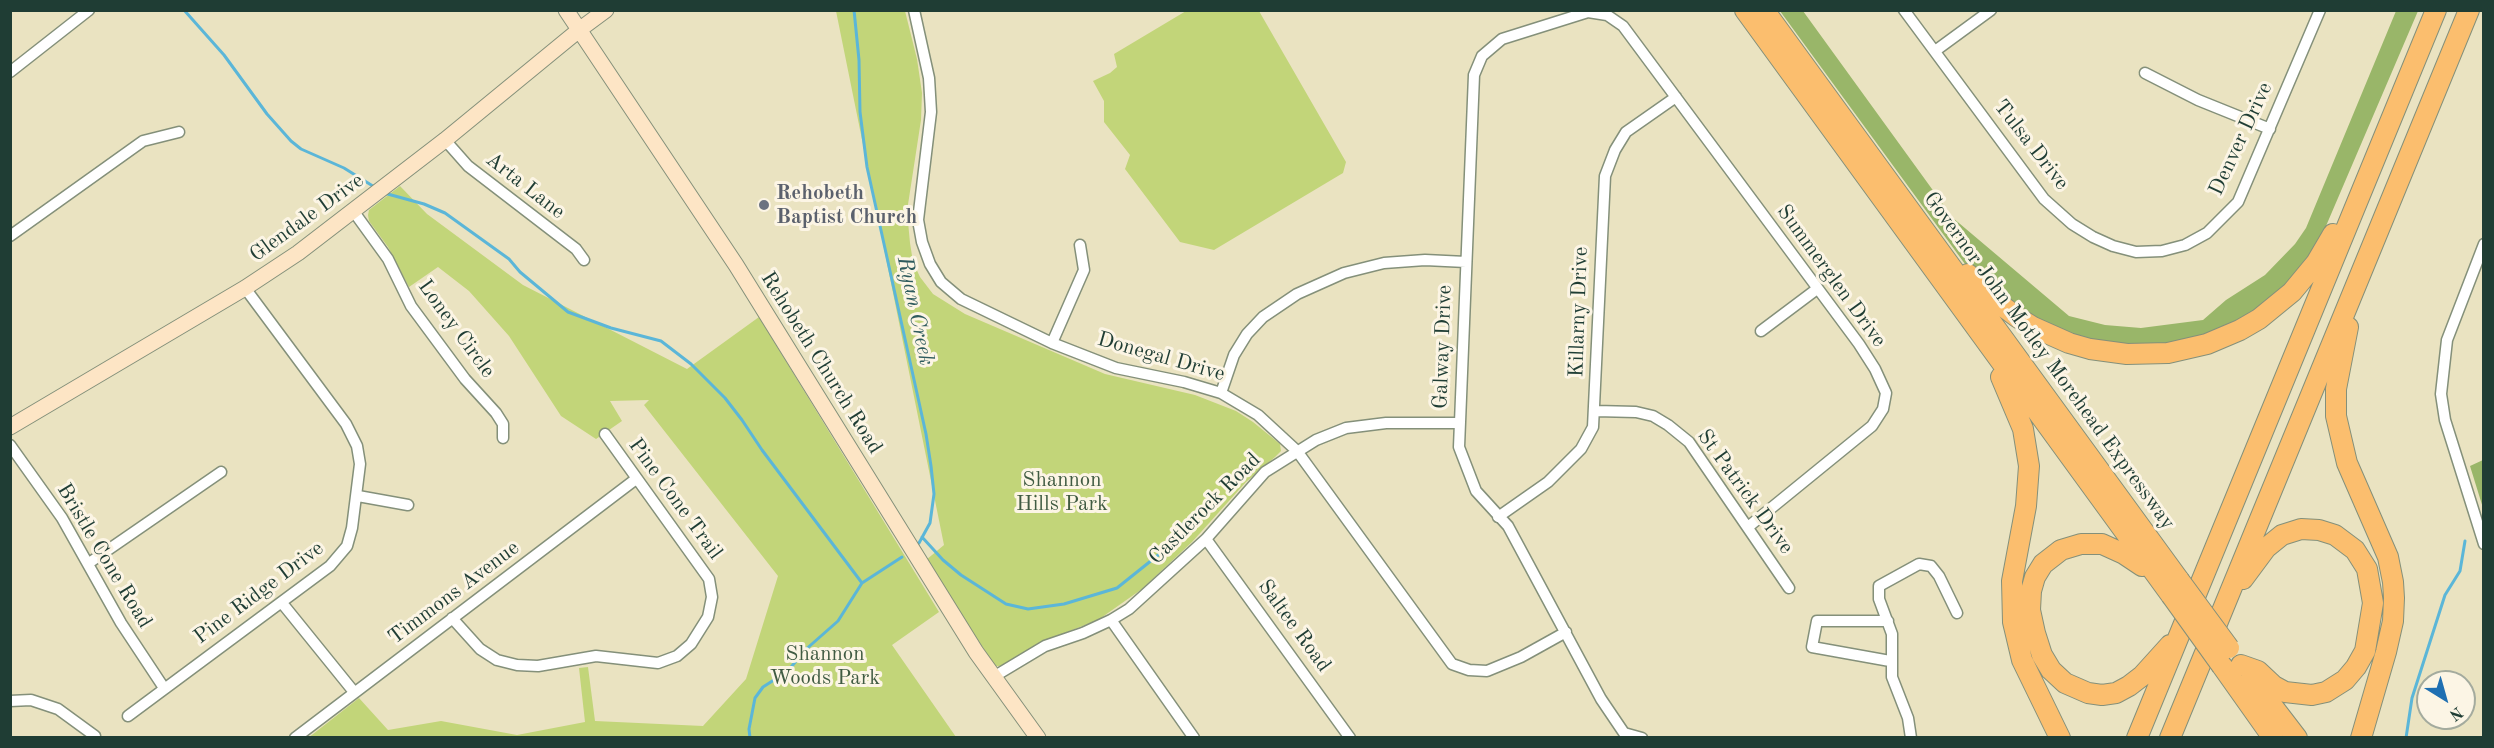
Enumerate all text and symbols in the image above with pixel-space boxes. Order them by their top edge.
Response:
street label: Denver Drive [2204,78,2278,200]
street label: Tulsa Drive [1988,95,2074,195]
street label: Arta Lane [480,147,570,225]
street label: Glendale Drive [245,168,369,268]
place label: Rehobeth Baptist Church [776,180,917,230]
street label: Governor John Motley Morehead Expressway [1918,187,2180,535]
marker: Rehobeth Baptist Church [757,198,771,212]
street label: Summerglen Drive [1771,200,1891,352]
street label: Killarny Drive [1564,246,1594,378]
water label: Ryan Creek [891,254,939,368]
street label: Rehobeth Church Road [755,267,887,459]
street label: Loney Circle [412,275,500,383]
street label: Galway Drive [1428,284,1458,410]
street label: Donegal Drive [1094,327,1228,387]
street label: St Patrick Drive [1691,425,1799,559]
street label: Pine Cone Trail [623,434,727,564]
street label: Castlerock Road [1144,448,1266,570]
park label: Shannon Hills Park [1016,467,1108,517]
street label: Bristle Cone Road [51,479,157,633]
street label: Pine Ridge Drive [189,536,329,650]
street label: Timmons Avenue [384,536,524,650]
street label: Saltee Road [1252,575,1336,677]
park label: Shannon Woods Park [770,641,880,691]
north arrow [2416,670,2476,730]
text: N [2446,703,2465,723]

